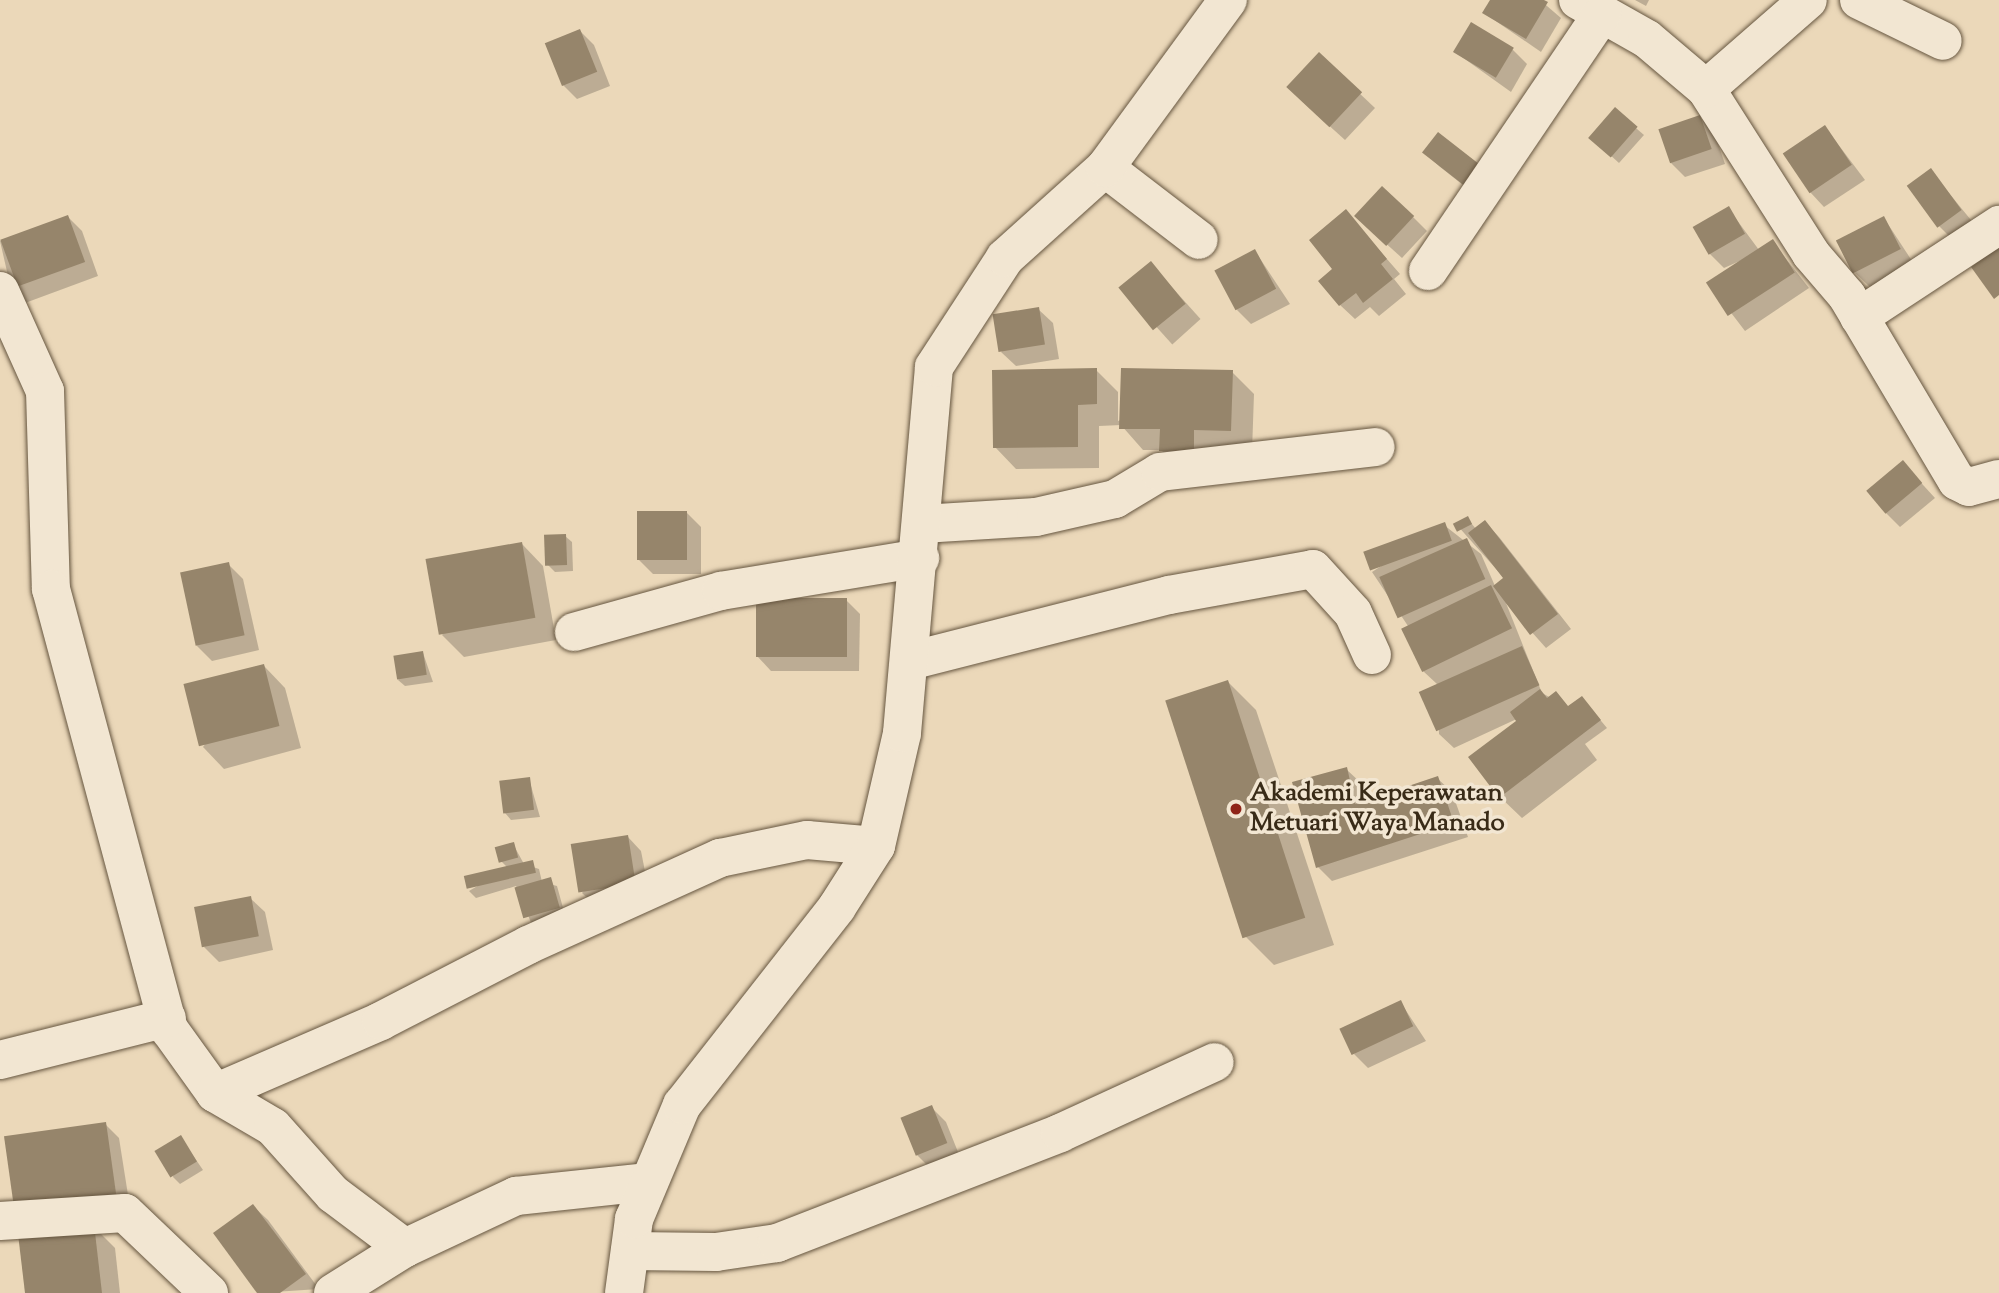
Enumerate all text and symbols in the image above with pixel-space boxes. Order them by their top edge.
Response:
place label: Akademi Keperawatan Metuari Waya Manado [1250,778,1505,840]
marker: Akademi Keperawatan Metuari Waya Manado [1228,801,1244,817]

